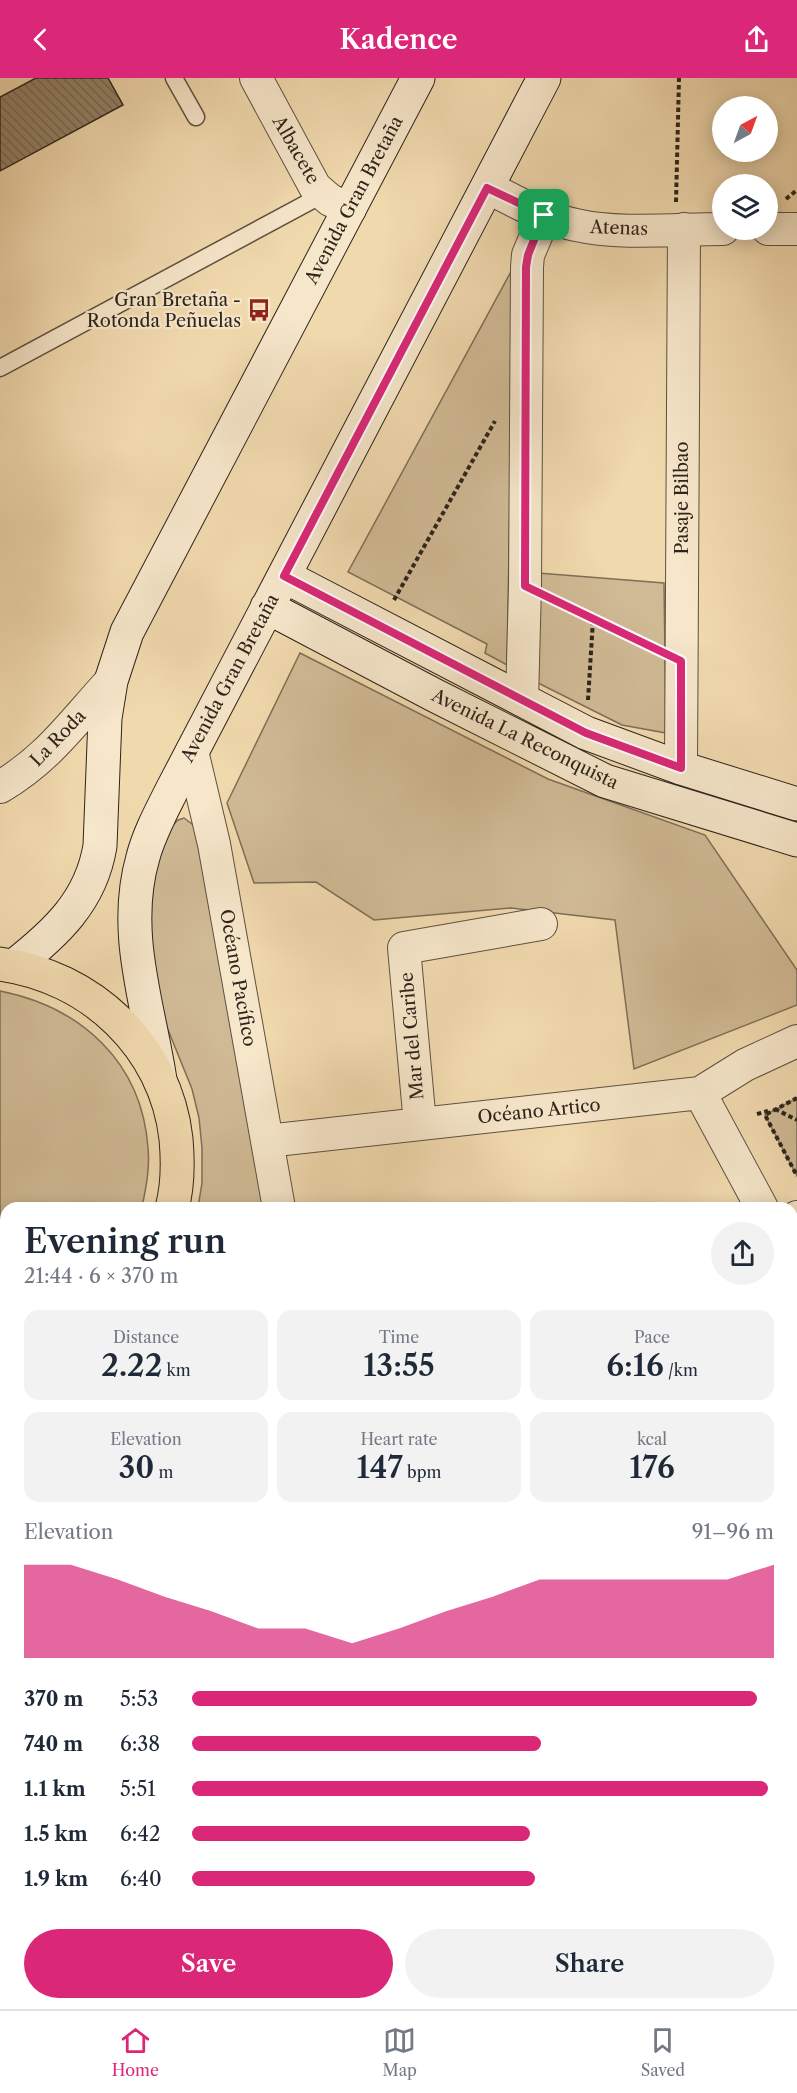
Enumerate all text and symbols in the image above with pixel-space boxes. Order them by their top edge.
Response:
icon: back [24,23,57,56]
text: Kadence [339,23,458,56]
icon: share [740,23,773,56]
north arrow [712,96,778,162]
map controls [712,96,778,240]
street label: Albacete [267,111,324,188]
street label: Avenida Gran Bretaña [300,112,408,289]
button: layers [712,174,778,240]
pin [518,189,569,240]
icon: arrive [527,198,560,231]
street label: Atenas [589,216,648,240]
place label: Gran Bretaña - Rotonda Peñuelas [87,289,241,332]
bus stop icon: Gran Bretaña - Rotonda Peñuelas [246,297,272,323]
street label: Pasaje Bilbao [671,441,693,555]
street label: Avenida Gran Bretaña [176,590,284,767]
street label: Avenida La Reconquista [427,684,622,794]
street label: La Roda [26,705,91,771]
street label: Océano Pacífico [215,908,261,1048]
street label: Mar del Caribe [395,971,429,1101]
street label: Océano Artico [476,1094,602,1128]
text: Evening run [24,1221,226,1262]
button: share [711,1222,774,1285]
text: 21:44 · 6 × 370 m [24,1264,178,1288]
text: Distance [113,1327,179,1347]
text: Time [379,1327,419,1347]
text: Pace [634,1327,670,1347]
text: 2.22 [101,1347,162,1384]
text: 13:55 [363,1347,435,1384]
text: 6:16 [606,1347,664,1384]
text: km [162,1360,191,1380]
text: /km [664,1360,698,1380]
text: Elevation [110,1429,182,1449]
text: Heart rate [360,1429,438,1449]
text: kcal [637,1429,667,1449]
text: 30 [118,1449,154,1486]
text: 147 [357,1449,403,1486]
text: 176 [629,1449,675,1486]
text: m [154,1462,174,1482]
text: bpm [403,1462,441,1482]
text: Elevation [24,1520,113,1544]
text: 91–96 m [692,1520,774,1544]
text: 370 m [24,1687,83,1711]
text: 5:53 [120,1687,158,1711]
text: 740 m [24,1732,83,1756]
text: 6:38 [120,1732,160,1756]
text: 1.1 km [24,1777,86,1801]
text: 5:51 [120,1777,156,1801]
text: 1.5 km [24,1822,88,1846]
text: 6:42 [120,1822,160,1846]
text: 1.9 km [24,1867,88,1891]
text: 6:40 [120,1867,162,1891]
button: Save [24,1929,393,1998]
button: Share [405,1929,774,1998]
tab: Home [112,2024,159,2080]
tab: Map [383,2024,417,2080]
tab: Saved [641,2024,685,2080]

